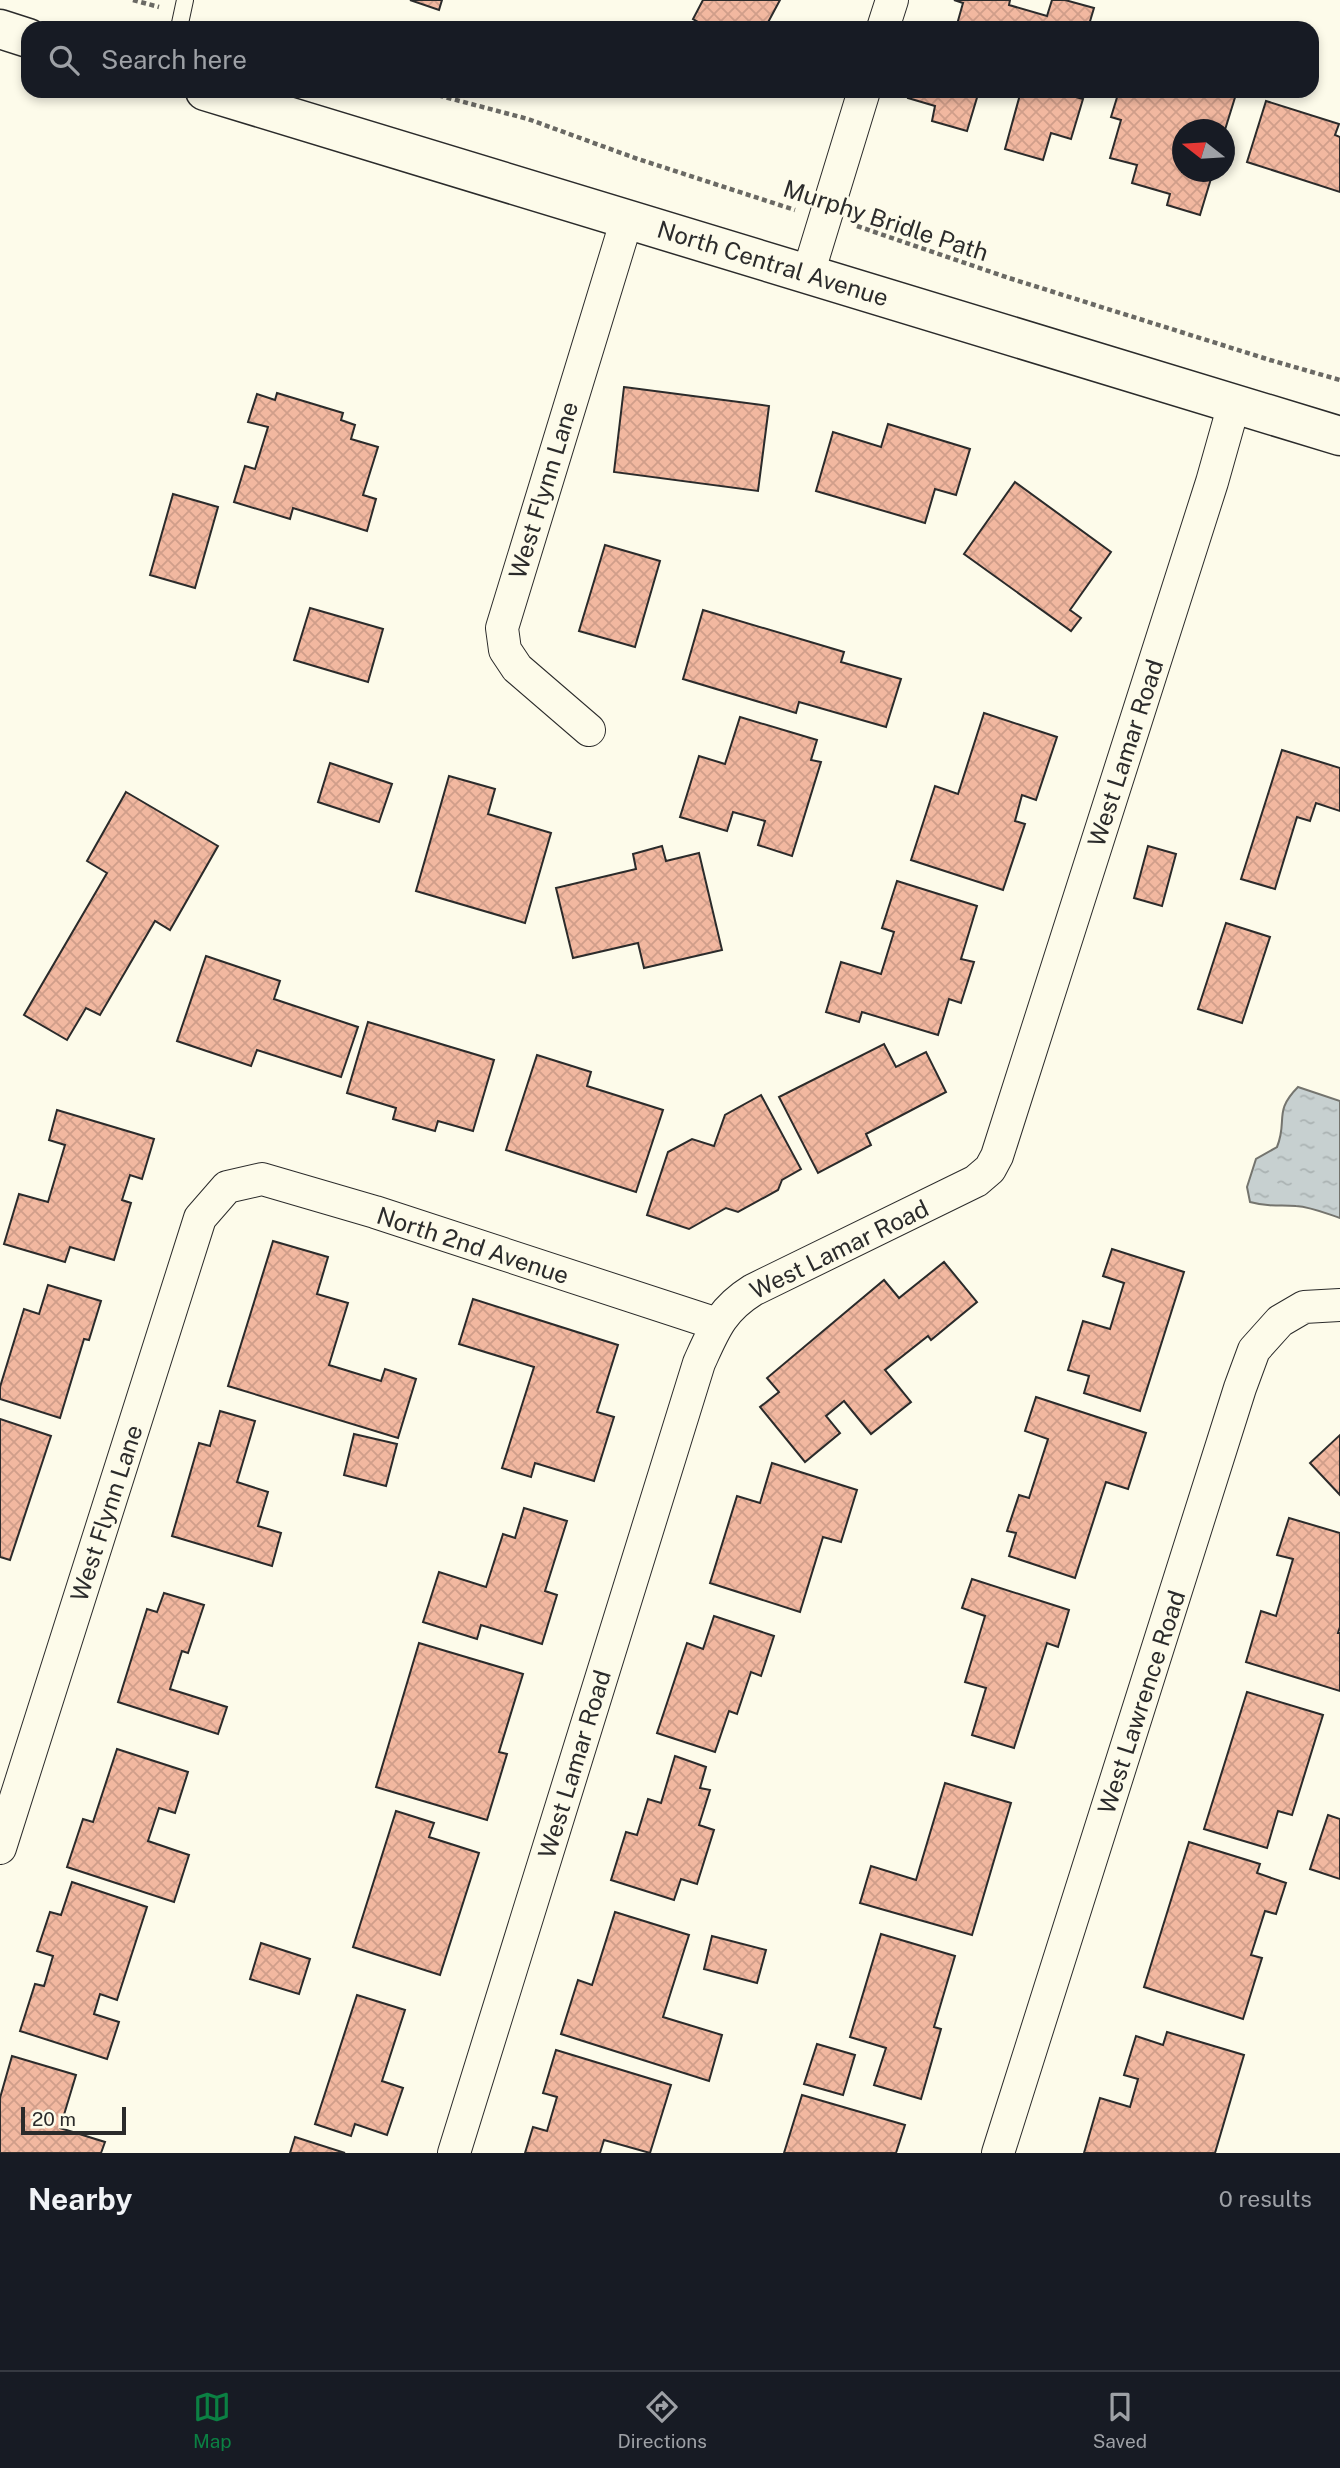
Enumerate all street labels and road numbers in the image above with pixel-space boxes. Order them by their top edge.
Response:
street label: Murphy Bridle Path [780,174,992,266]
street label: North Central Avenue [654,215,892,311]
street label: West Flynn Lane [503,398,583,582]
street label: West Lamar Road [1082,656,1168,850]
street label: West Lamar Road [745,1194,933,1304]
street label: North 2nd Avenue [373,1201,573,1289]
street label: West Flynn Lane [64,1421,148,1605]
street label: West Lawrence Road [1092,1587,1190,1817]
street label: West Lamar Road [532,1667,616,1861]

